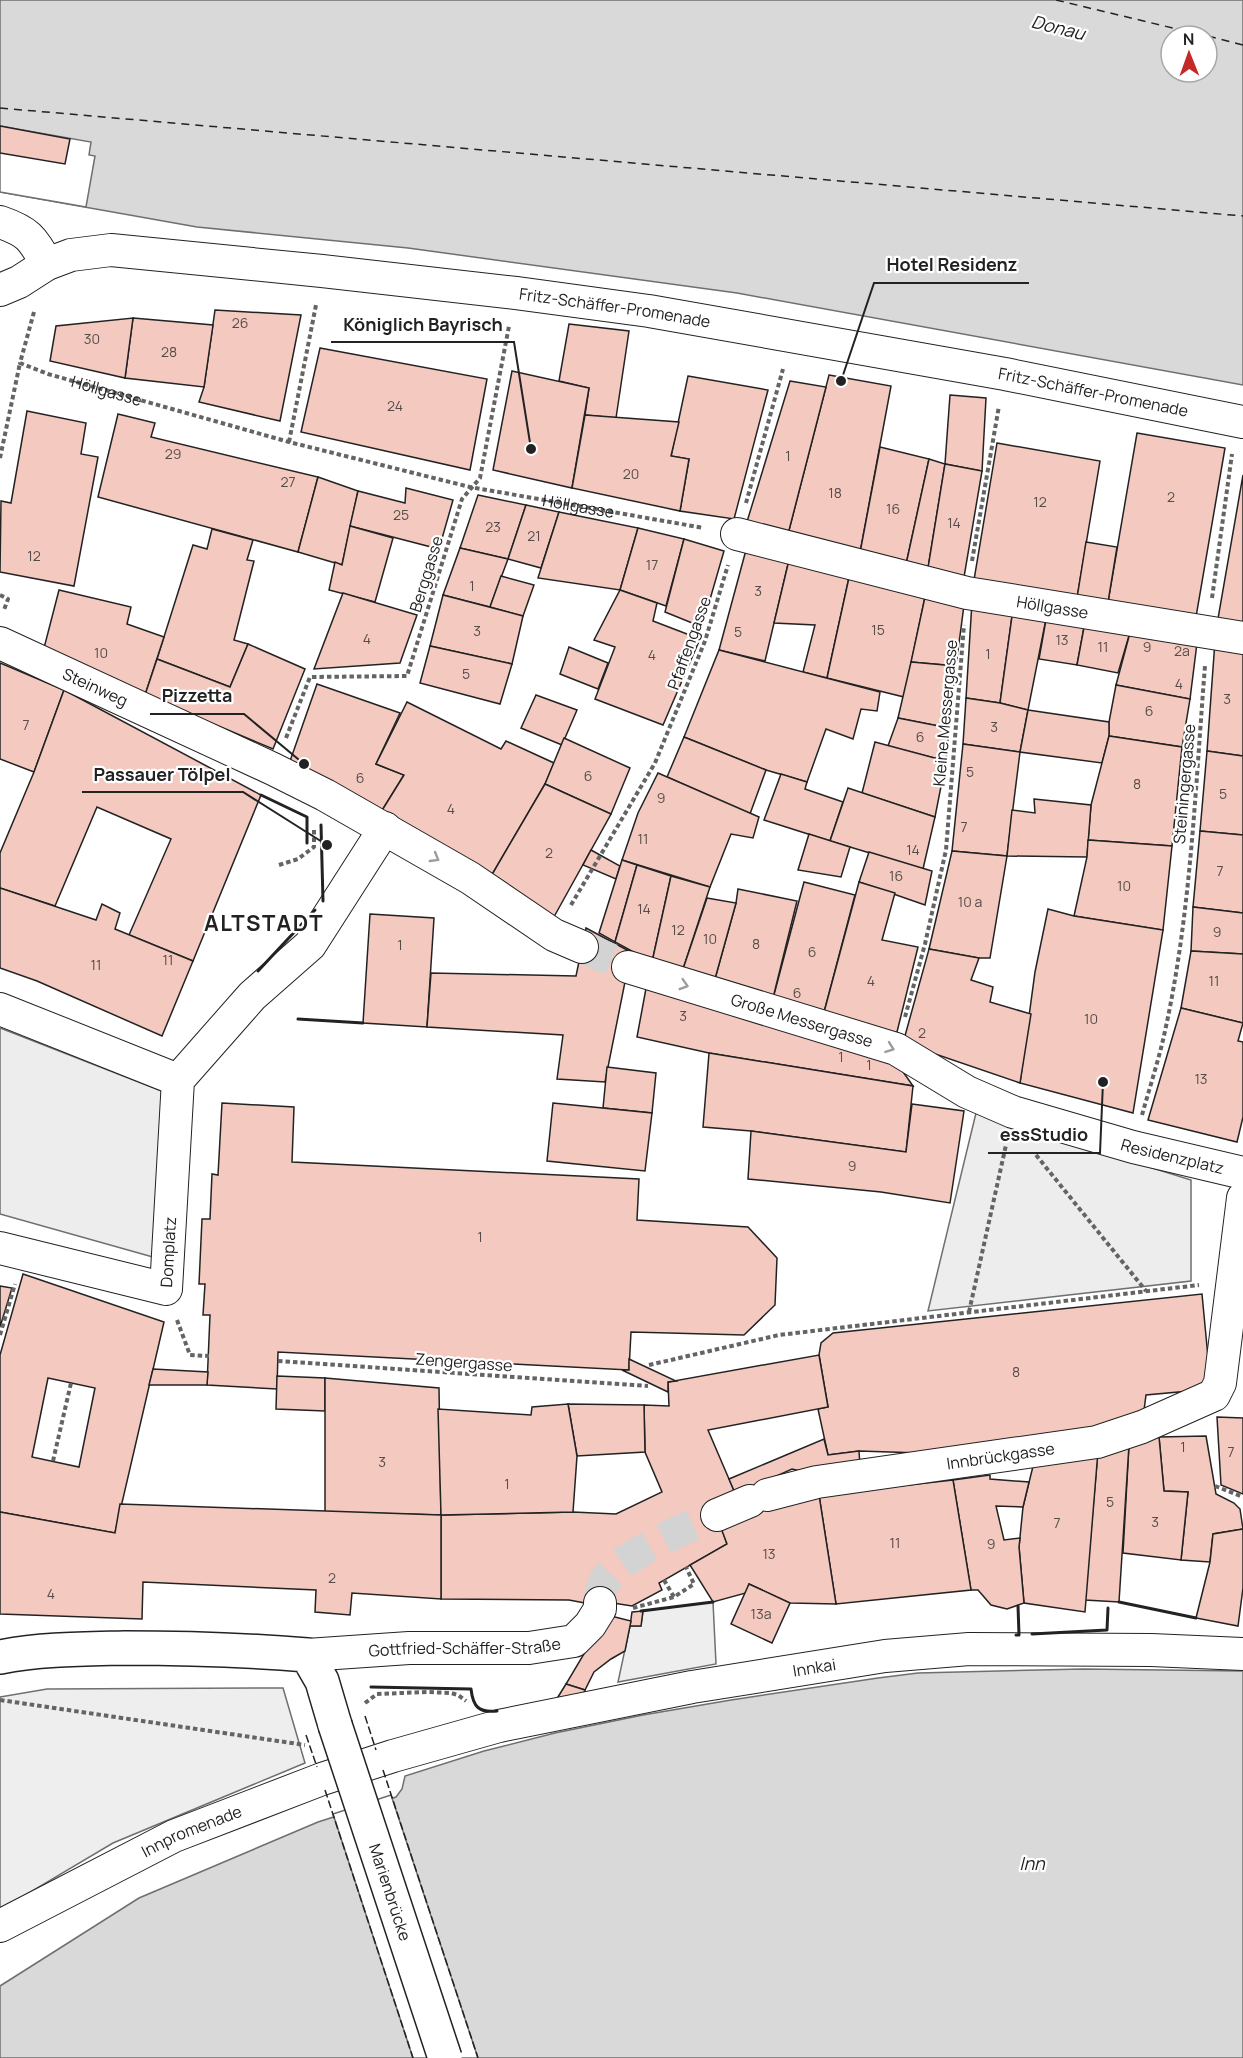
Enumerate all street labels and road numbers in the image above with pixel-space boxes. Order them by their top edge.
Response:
street label: Fritz-Schäffer-Promenade [518,283,712,333]
street label: Fritz-Schäffer-Promenade [997,362,1190,422]
street label: Höllgasse [69,370,145,411]
street label: Höllgasse [541,489,616,523]
street label: Berggasse [404,533,448,615]
street label: Höllgasse [1015,590,1090,624]
street label: Pfaffengasse [662,593,716,693]
street label: Kleine Messergasse [928,639,962,787]
street label: Steinweg [59,662,131,712]
street label: Steiningergasse [1168,723,1200,845]
street label: Große Messergasse [728,988,876,1052]
street label: Residenzplatz [1118,1133,1226,1179]
street label: Domplatz [155,1216,181,1288]
street label: Zengergasse [415,1348,513,1376]
street label: Innbrückgasse [945,1437,1056,1474]
street label: Gottfried-Schäffer-Straße [368,1632,562,1662]
street label: Innkai [791,1653,837,1682]
street label: Innpromenade [137,1800,245,1862]
street label: Marienbrücke [364,1841,417,1944]

